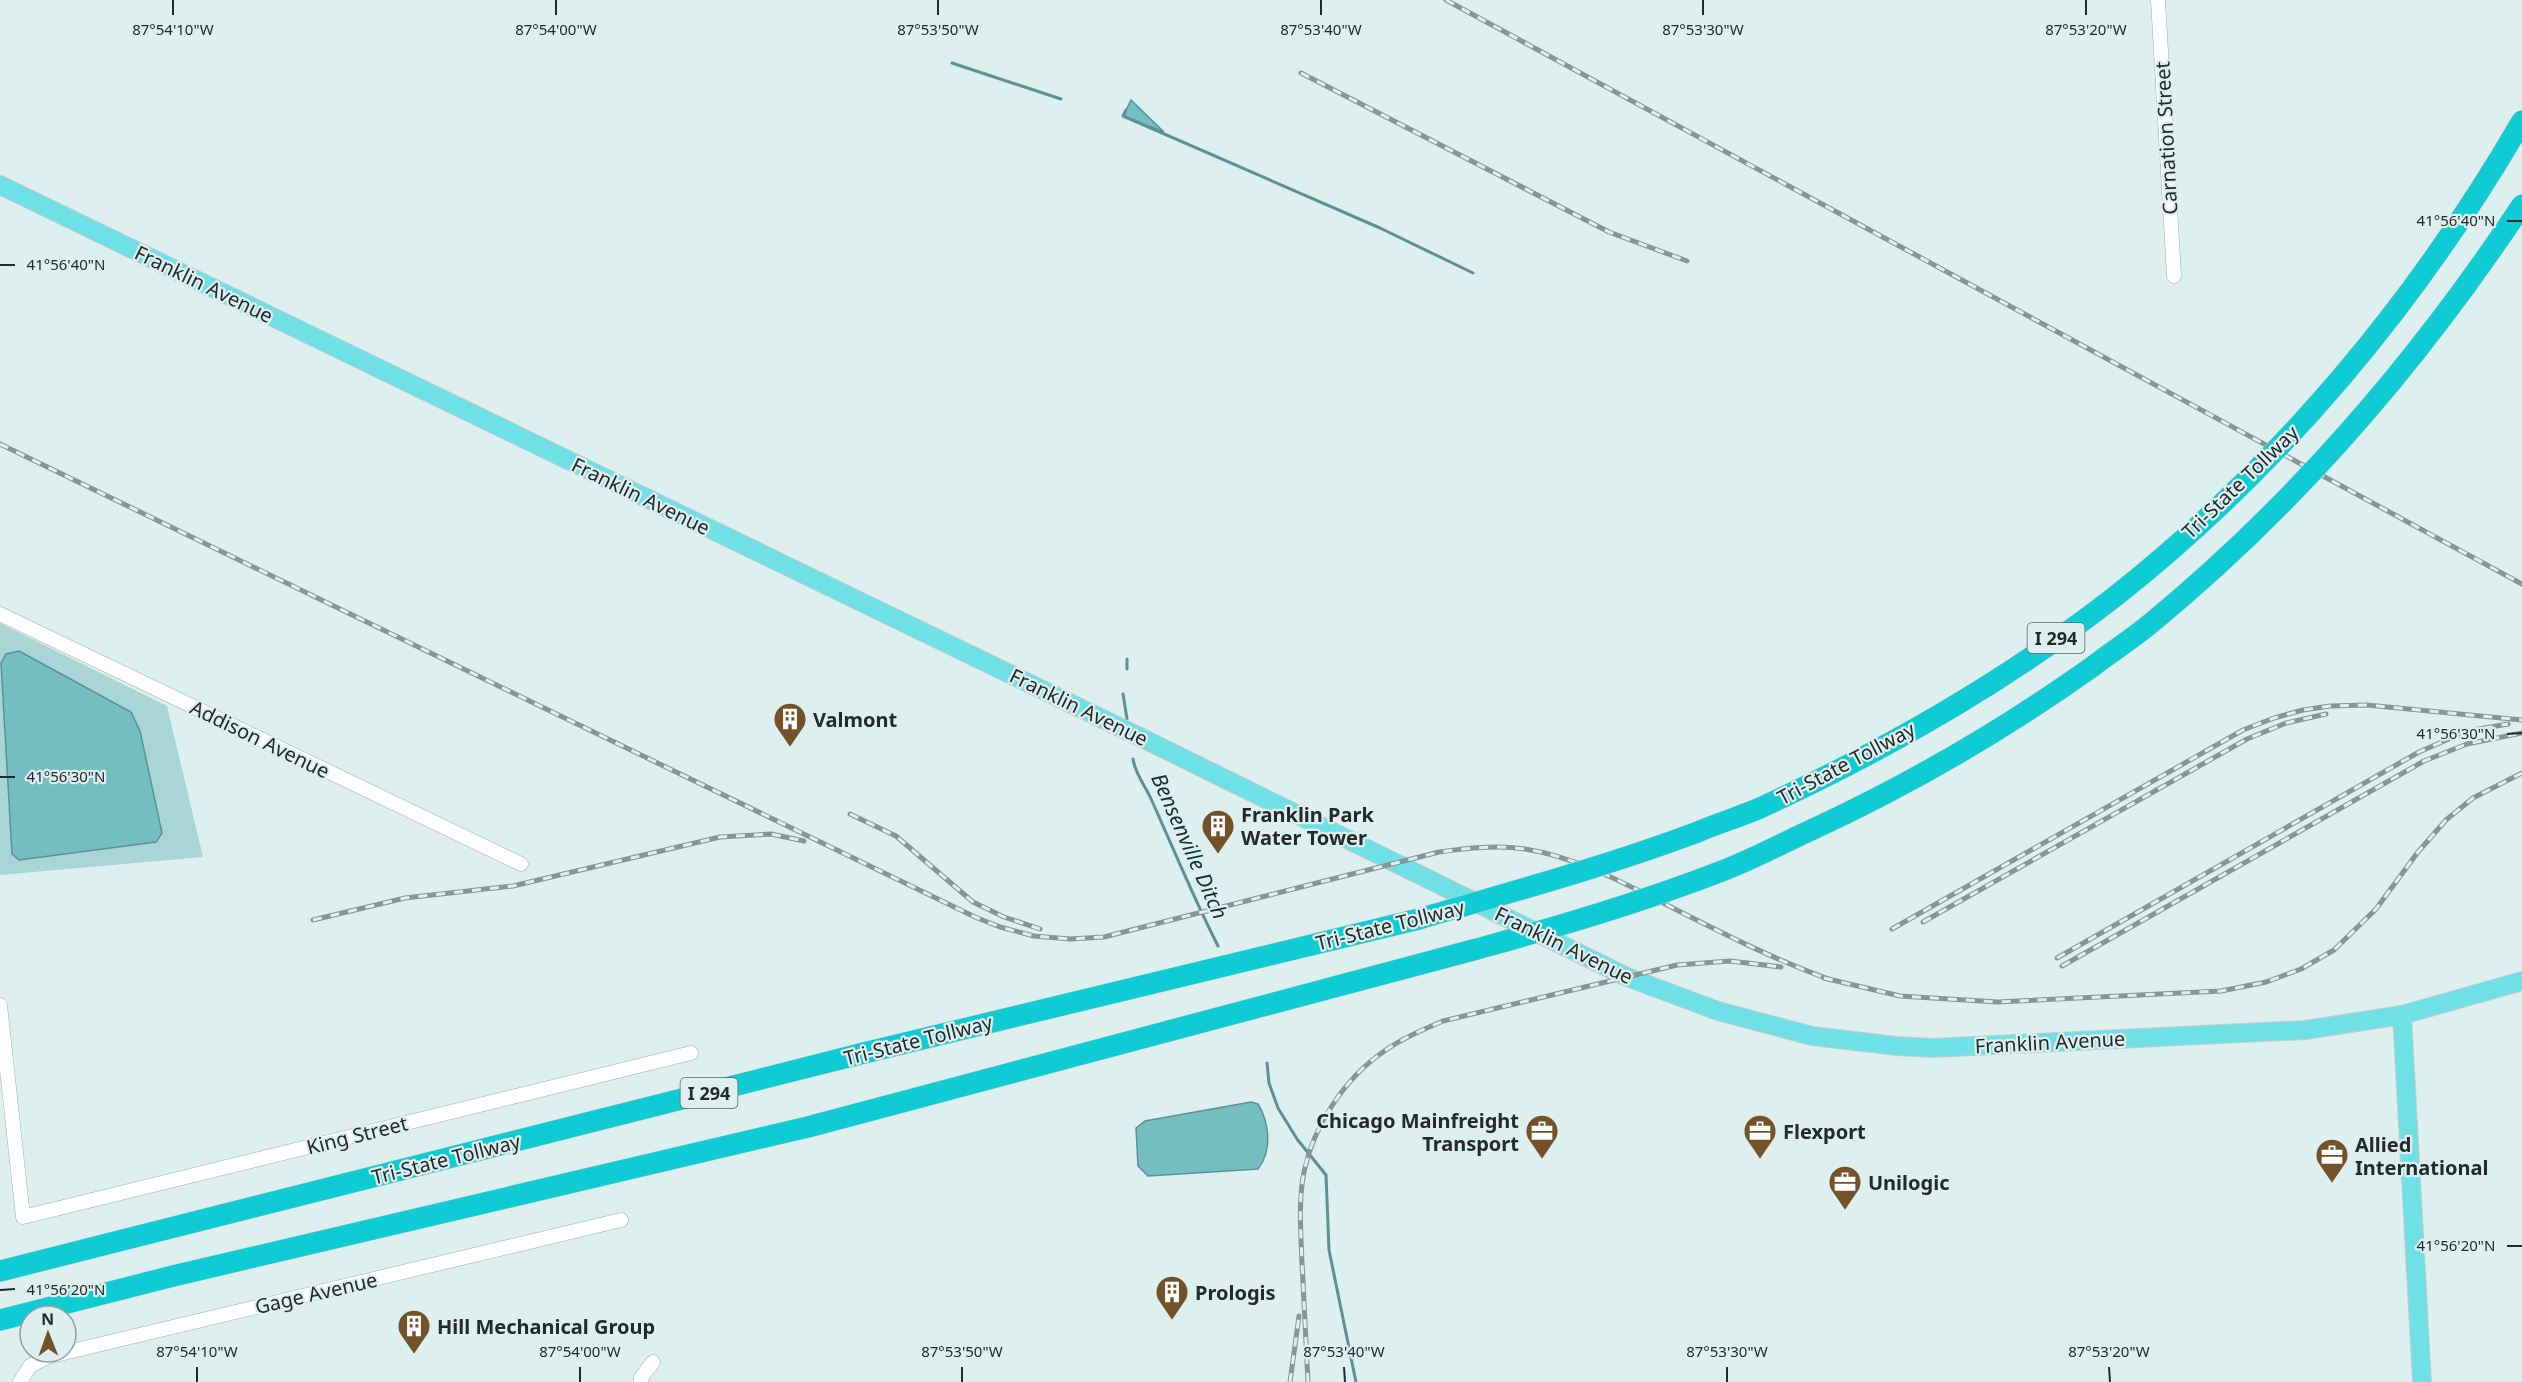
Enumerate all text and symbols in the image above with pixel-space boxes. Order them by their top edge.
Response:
text: 87°54'10"W [132,19,214,39]
text: 87°54'00"W [515,19,597,39]
text: 87°53'50"W [897,19,979,39]
text: 87°53'40"W [1280,19,1362,39]
text: 87°53'30"W [1662,19,1744,39]
text: 87°53'20"W [2045,19,2127,39]
street label: Carnation Street [2148,61,2184,215]
text: 41°56'40"N [2417,210,2495,230]
street label: Franklin Avenue [130,239,278,329]
text: 41°56'40"N [27,254,105,274]
street label: Tri-State Tollway [2176,419,2305,545]
street label: Franklin Avenue [567,451,715,541]
road number: I 294 [2028,623,2084,653]
street label: Franklin Avenue [1005,662,1153,752]
street label: Addison Avenue [186,694,334,784]
building icon: Valmont [772,701,808,748]
place label: Valmont [813,706,898,733]
street label: Tri-State Tollway [1772,715,1920,811]
text: 41°56'30"N [2417,723,2495,743]
text: 41°56'30"N [27,766,105,786]
water label: Bensenville Ditch [1145,769,1235,923]
place label: Franklin Park Water Tower [1241,801,1374,851]
building icon: Franklin Park Water Tower [1200,808,1236,855]
street label: Tri-State Tollway [1313,893,1468,957]
street label: Franklin Avenue [1490,900,1638,990]
street label: Tri-State Tollway [841,1008,996,1072]
street label: Franklin Avenue [1974,1025,2126,1059]
road number: I 294 [680,1078,738,1108]
place label: Chicago Mainfreight Transport [1316,1107,1519,1157]
street label: King Street [304,1109,410,1161]
office icon: Chicago Mainfreight Transport [1524,1113,1560,1160]
office icon: Flexport [1742,1113,1778,1160]
place label: Flexport [1783,1118,1866,1145]
street label: Tri-State Tollway [369,1127,524,1191]
place label: Allied International [2355,1131,2488,1181]
office icon: Allied International [2314,1137,2350,1184]
office icon: Unilogic [1827,1164,1863,1211]
place label: Unilogic [1868,1169,1950,1196]
text: 41°56'20"N [2417,1235,2495,1255]
street label: Gage Avenue [252,1266,380,1320]
building icon: Prologis [1154,1274,1190,1321]
text: 41°56'20"N [27,1279,105,1299]
place label: Prologis [1195,1279,1276,1306]
north arrow [18,1304,78,1364]
text: N [41,1308,54,1330]
building icon: Hill Mechanical Group [396,1308,432,1355]
place label: Hill Mechanical Group [437,1313,655,1340]
text: 87°54'10"W [156,1341,238,1361]
text: 87°54'00"W [539,1341,621,1361]
text: 87°53'50"W [921,1341,1003,1361]
text: 87°53'40"W [1303,1341,1385,1361]
text: 87°53'30"W [1686,1341,1768,1361]
text: 87°53'20"W [2068,1341,2150,1361]

